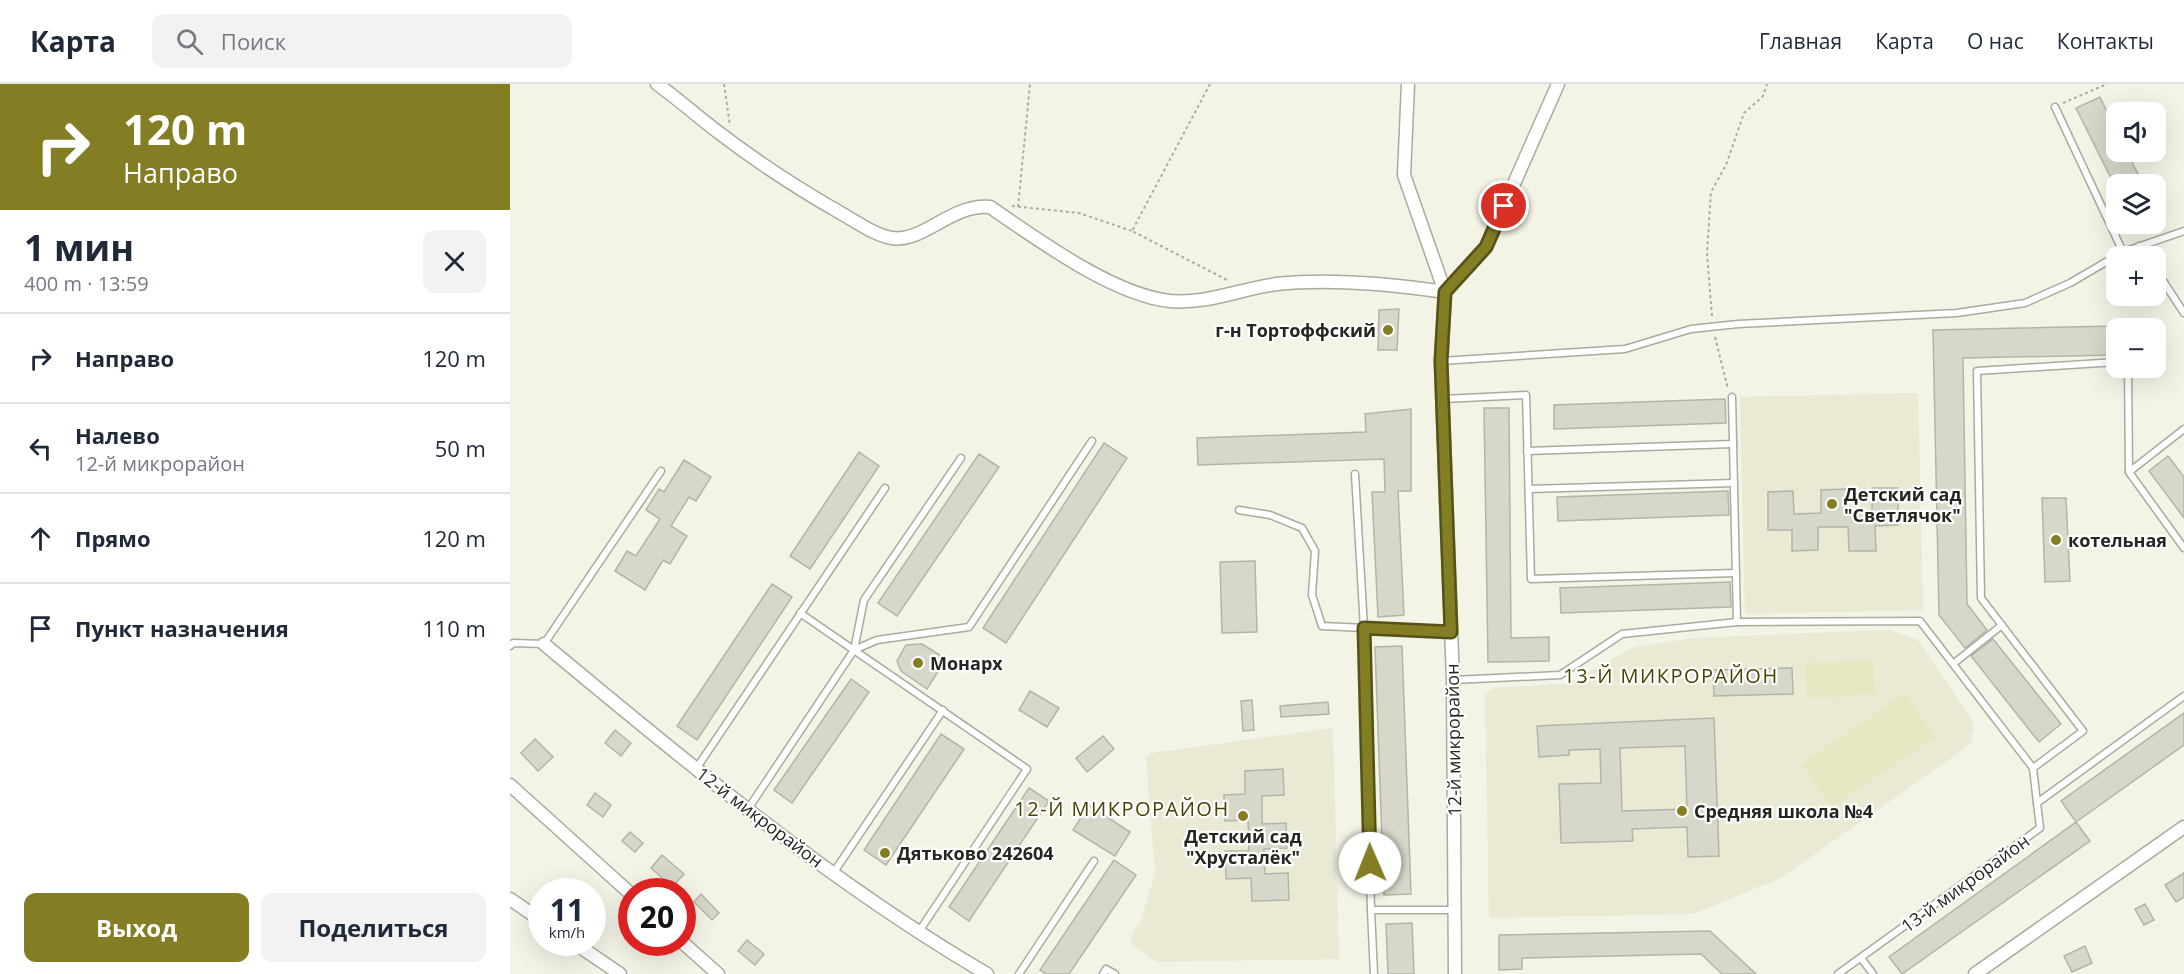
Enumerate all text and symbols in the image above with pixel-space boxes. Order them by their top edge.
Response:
search box [152,14,572,68]
text: Карта [30,22,116,60]
icon: search [173,25,206,58]
text: Поиск [221,26,286,56]
text: Главная [1759,27,1842,55]
text: Карта [1875,27,1934,55]
text: О нас [1967,27,2024,55]
text: Контакты [2057,27,2154,55]
text: 120 m [123,100,247,157]
map controls [2106,102,2166,378]
button: sound [2106,102,2166,162]
icon: right [24,108,102,186]
text: Направо [123,154,238,191]
button: layers [2106,174,2166,234]
pin [1478,180,1529,231]
icon: arrive [1487,189,1520,222]
text: 1 мин [24,223,134,272]
button: close [423,230,486,293]
button: + [2106,246,2166,306]
text: 400 m · 13:59 [24,270,149,297]
place label: г-н Тортоффский [1215,318,1376,342]
button: − [2106,318,2166,378]
marker: г-н Тортоффский [1381,323,1395,337]
icon: right [24,342,57,375]
text: Направо [75,343,174,373]
text: 120 m [422,343,486,373]
text: Налево [75,420,160,450]
icon: left [24,432,57,465]
text: 50 m [435,433,486,463]
text: 12-й микрорайон [75,450,245,477]
place label: Детский сад "Светлячок" [1844,482,1961,527]
marker: Детский сад "Светлячок" [1825,497,1839,511]
icon: ahead [24,522,57,555]
text: Прямо [75,523,151,553]
text: 120 m [422,523,486,553]
place label: котельная [2068,528,2167,552]
marker: котельная [2049,533,2063,547]
icon: arrive [24,612,57,645]
text: Пункт назначения [75,613,289,643]
text: 110 m [422,613,486,643]
place label: Монарх [930,651,1003,675]
marker: Монарх [911,656,925,670]
district label: 13-Й МИКРОРАЙОН [1563,662,1779,689]
street label: 12-й микрорайон [1440,663,1466,817]
street label: 12-й микрорайон [692,761,828,873]
district label: 12-Й МИКРОРАЙОН [1014,795,1230,822]
place label: Средняя школа №4 [1694,799,1873,823]
marker: Средняя школа №4 [1675,804,1689,818]
marker: Детский сад "Хрусталёк" [1236,809,1250,823]
place label: Детский сад "Хрусталёк" [1184,824,1302,869]
street label: 13-й микрорайон [1896,828,2034,938]
position arrow [1338,831,1402,895]
place label: Дятьково 242604 [897,841,1054,865]
marker: Дятьково 242604 [878,846,892,860]
speed limit sign: 20 [618,878,696,956]
text: 11 [550,889,584,930]
button: Выход [24,893,249,962]
button: Поделиться [261,893,486,962]
text: km/h [549,922,585,942]

